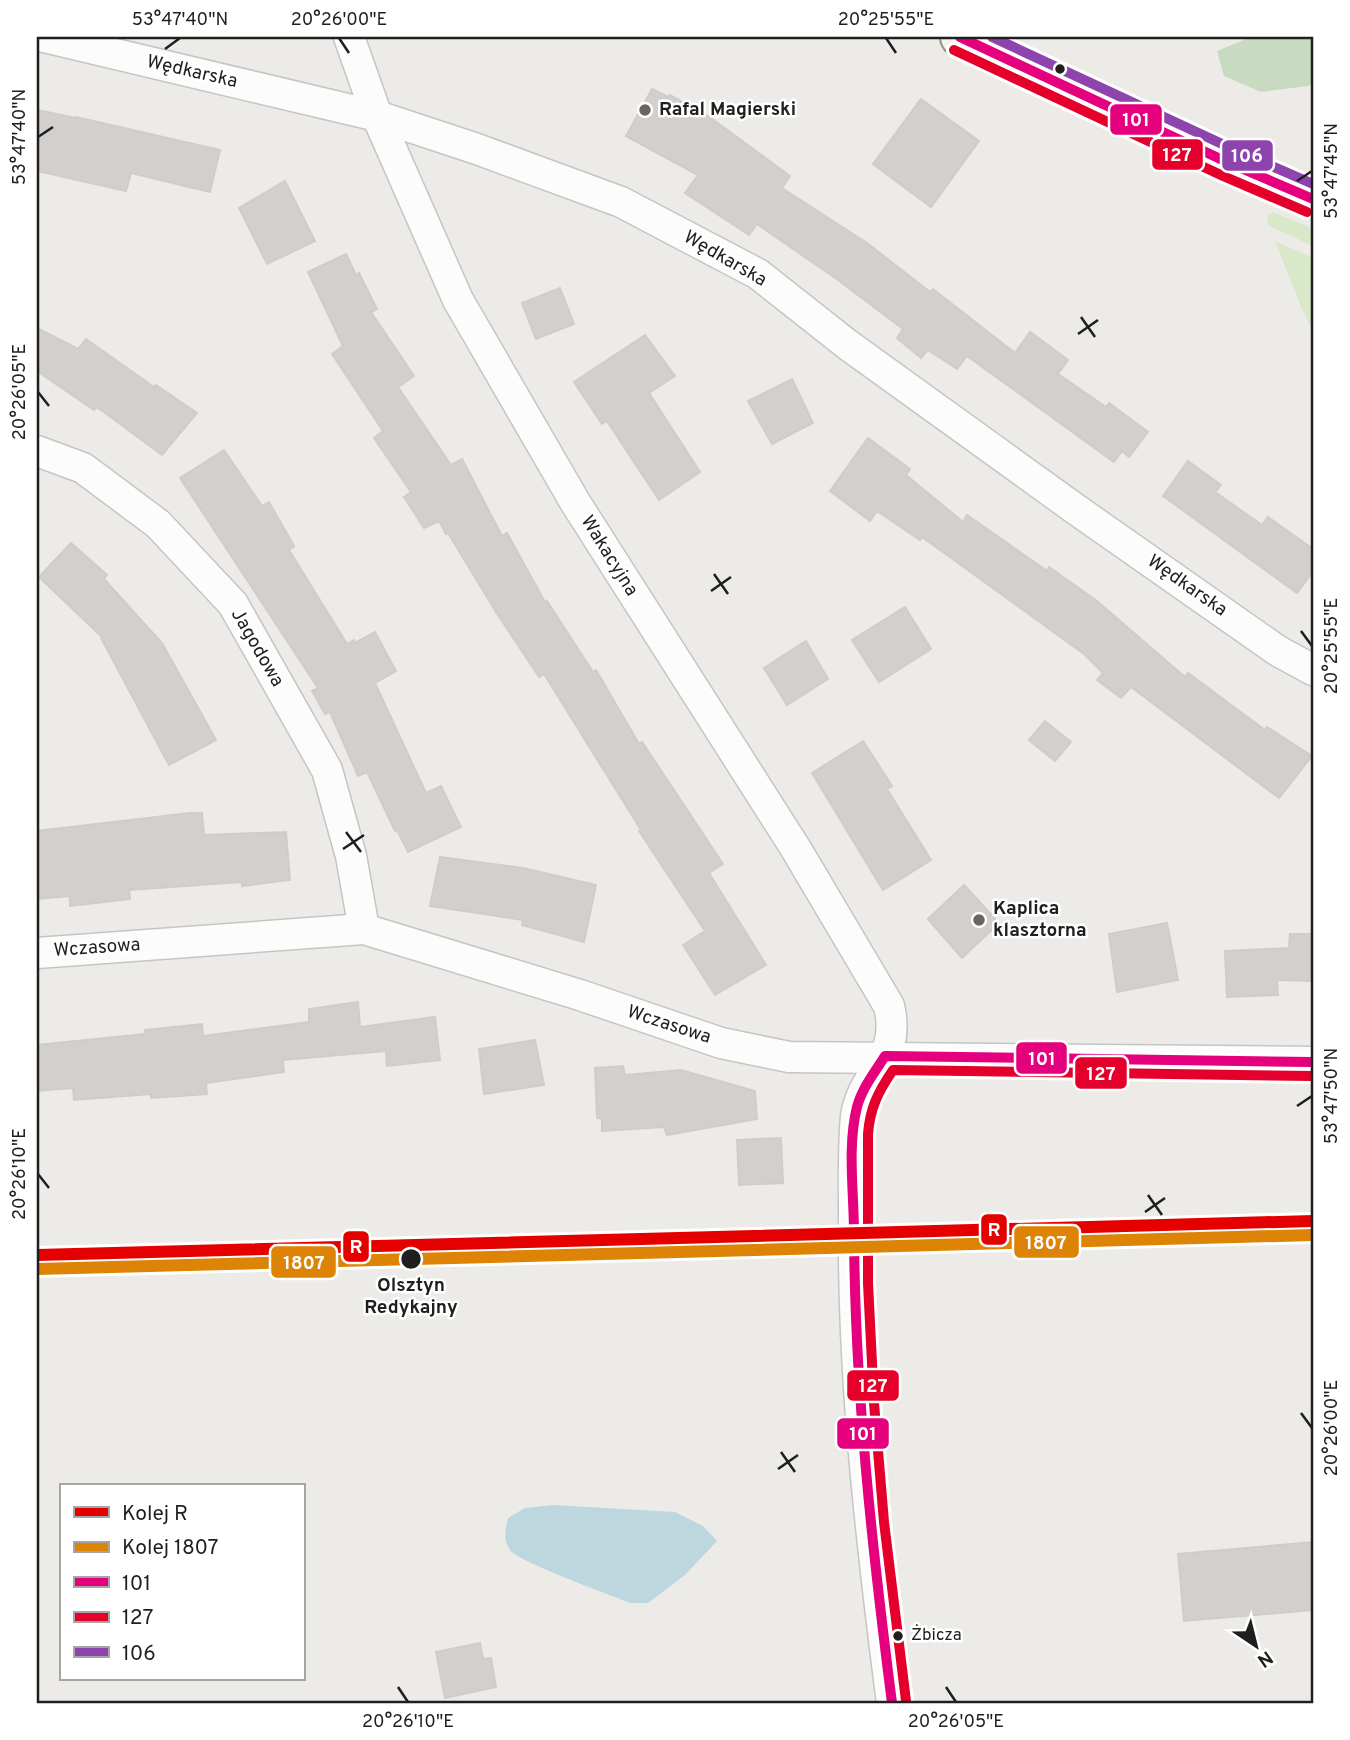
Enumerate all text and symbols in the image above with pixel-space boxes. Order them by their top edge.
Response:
text: 53°47'40"N [132,9,228,32]
text: 20°26'00"E [291,9,387,32]
text: 20°25'55"E [838,9,934,32]
street label: Wędkarska [144,50,240,94]
unlabelled marker [1053,62,1067,76]
text: 53°47'40"N [9,89,32,185]
place label: Rafal Magierski [659,98,796,122]
marker: Rafal Magierski [637,102,653,118]
line badge: 101 [1109,103,1163,136]
text: 101 [1122,109,1150,133]
text: 53°47'45"N [1321,123,1344,219]
line badge: 127 [1151,138,1204,171]
line badge: 106 [1221,139,1274,172]
text: 127 [1162,144,1192,168]
text: 106 [1231,145,1263,169]
street label: Wędkarska [679,226,771,292]
text: 20°26'05"E [9,344,32,440]
street label: Wakacyjna [575,511,643,601]
street label: Wędkarska [1142,550,1232,622]
text: 20°25'55"E [1321,598,1344,694]
street label: Jagodowa [225,604,289,692]
place label: Kaplica klasztorna [993,897,1087,943]
marker: Kaplica klasztorna [971,912,987,928]
street label: Wczasowa [53,933,141,963]
street label: Wczasowa [624,1000,714,1050]
line badge: 101 [1015,1041,1068,1075]
text: 101 [1028,1048,1056,1072]
text: 53°47'50"N [1321,1048,1344,1144]
line badge: 127 [1074,1056,1128,1090]
text: 127 [1086,1063,1116,1087]
text: 20°26'10"E [9,1128,32,1220]
line badge: R [980,1213,1008,1246]
text: R [987,1219,1001,1243]
line badge: 1807 [1013,1225,1080,1259]
line badge: R [342,1230,370,1263]
text: 1807 [1025,1232,1067,1256]
text: R [349,1236,363,1260]
line badge: 1807 [270,1245,337,1279]
marker: Olsztyn Redykajny [399,1247,423,1271]
text: 1807 [283,1252,325,1276]
place label: Olsztyn Redykajny [364,1274,458,1320]
line badge: 127 [846,1369,900,1402]
text: 127 [858,1375,888,1399]
text: 20°26'00"E [1321,1380,1344,1476]
line badge: 101 [836,1417,890,1450]
text: 101 [849,1423,877,1447]
legend [60,1484,304,1680]
text: Kolej R [122,1501,188,1528]
text: Kolej 1807 [122,1535,218,1562]
text: 101 [122,1571,151,1598]
text: 127 [122,1605,153,1632]
north arrow [1220,1610,1290,1680]
place label: Żbicza [911,1624,962,1647]
marker: Żbicza [891,1629,905,1643]
text: 106 [122,1641,156,1668]
text: N [1252,1645,1277,1672]
text: 20°26'10"E [362,1711,454,1734]
text: 20°26'05"E [908,1711,1004,1734]

